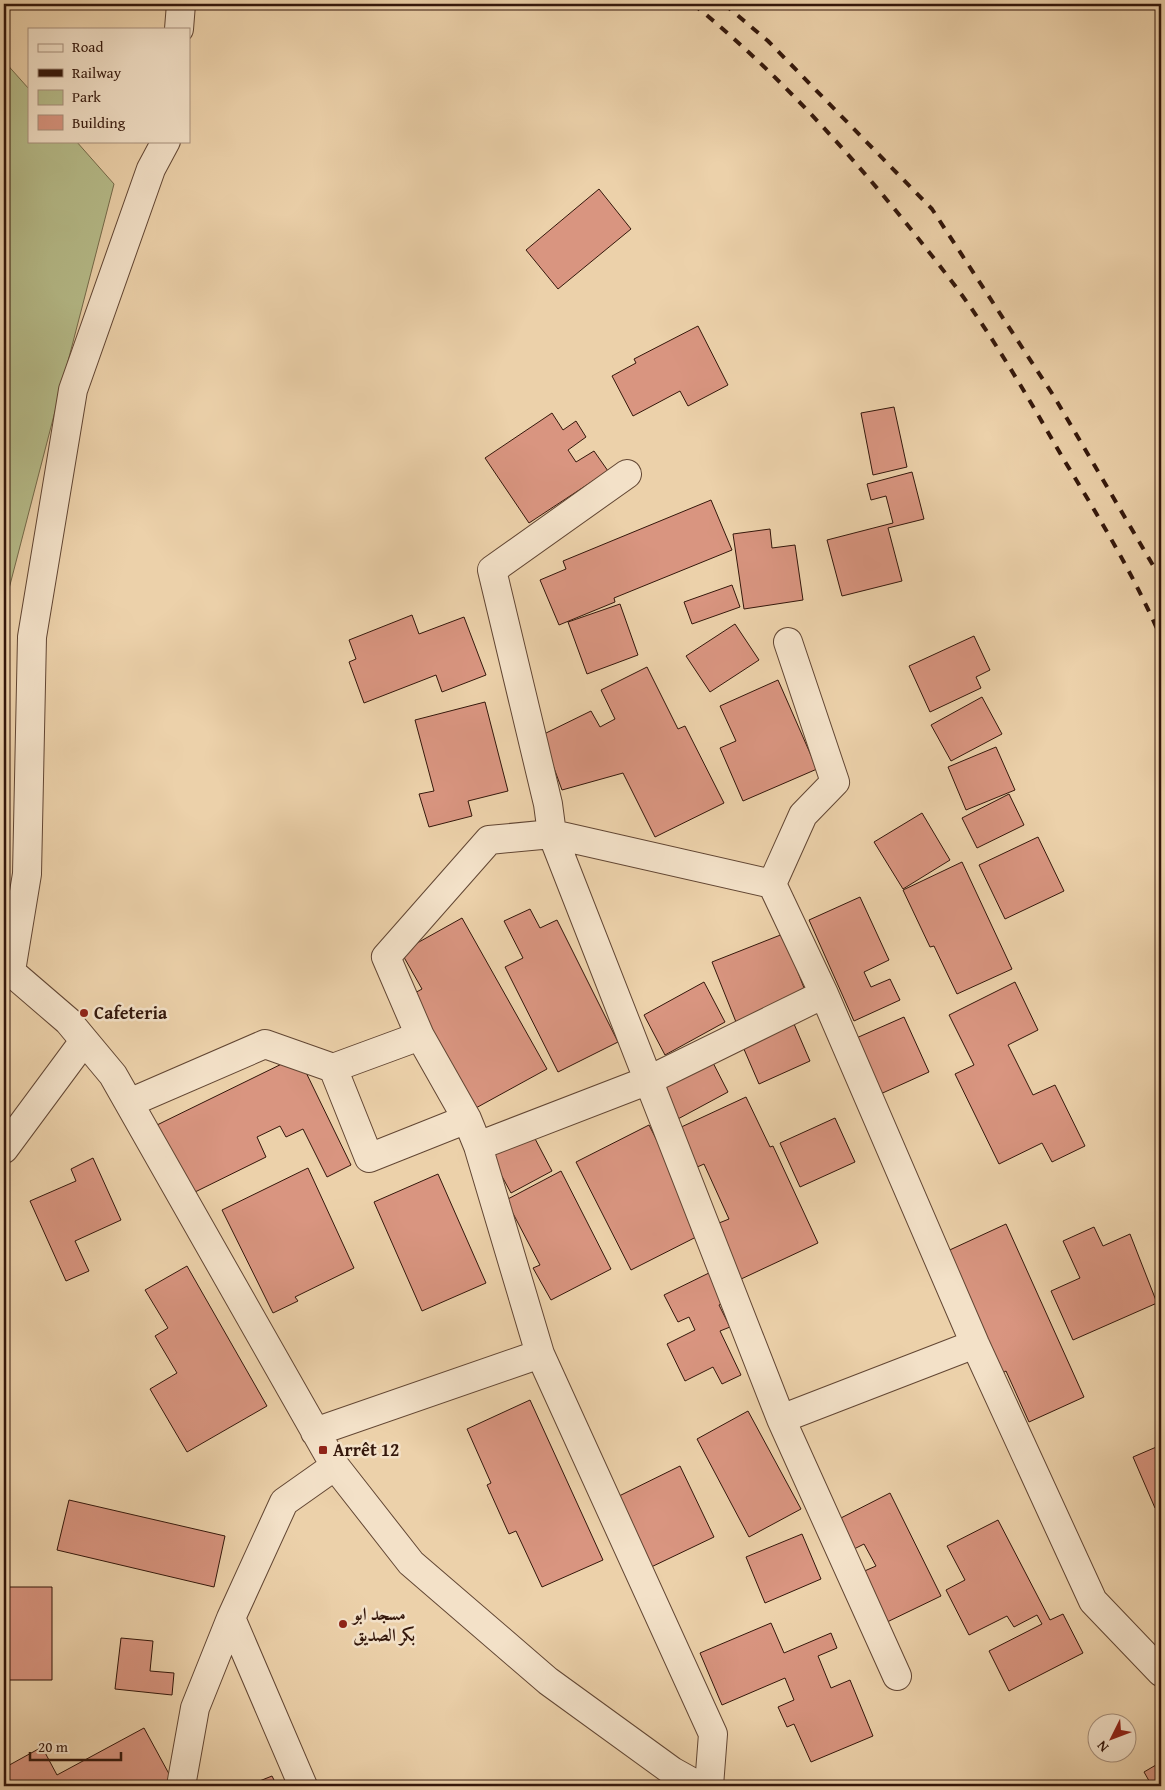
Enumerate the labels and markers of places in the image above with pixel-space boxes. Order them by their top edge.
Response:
place label: Cafeteria [94,999,168,1026]
marker: Cafeteria [78,1007,90,1019]
place label: Arrêt 12 [333,1436,399,1463]
marker: Arrêt 12 [317,1444,329,1456]
place label: مسجد ابو بكر الصديق [351,1600,415,1648]
marker: مسجد ابو بكر الصديق [337,1618,349,1630]

